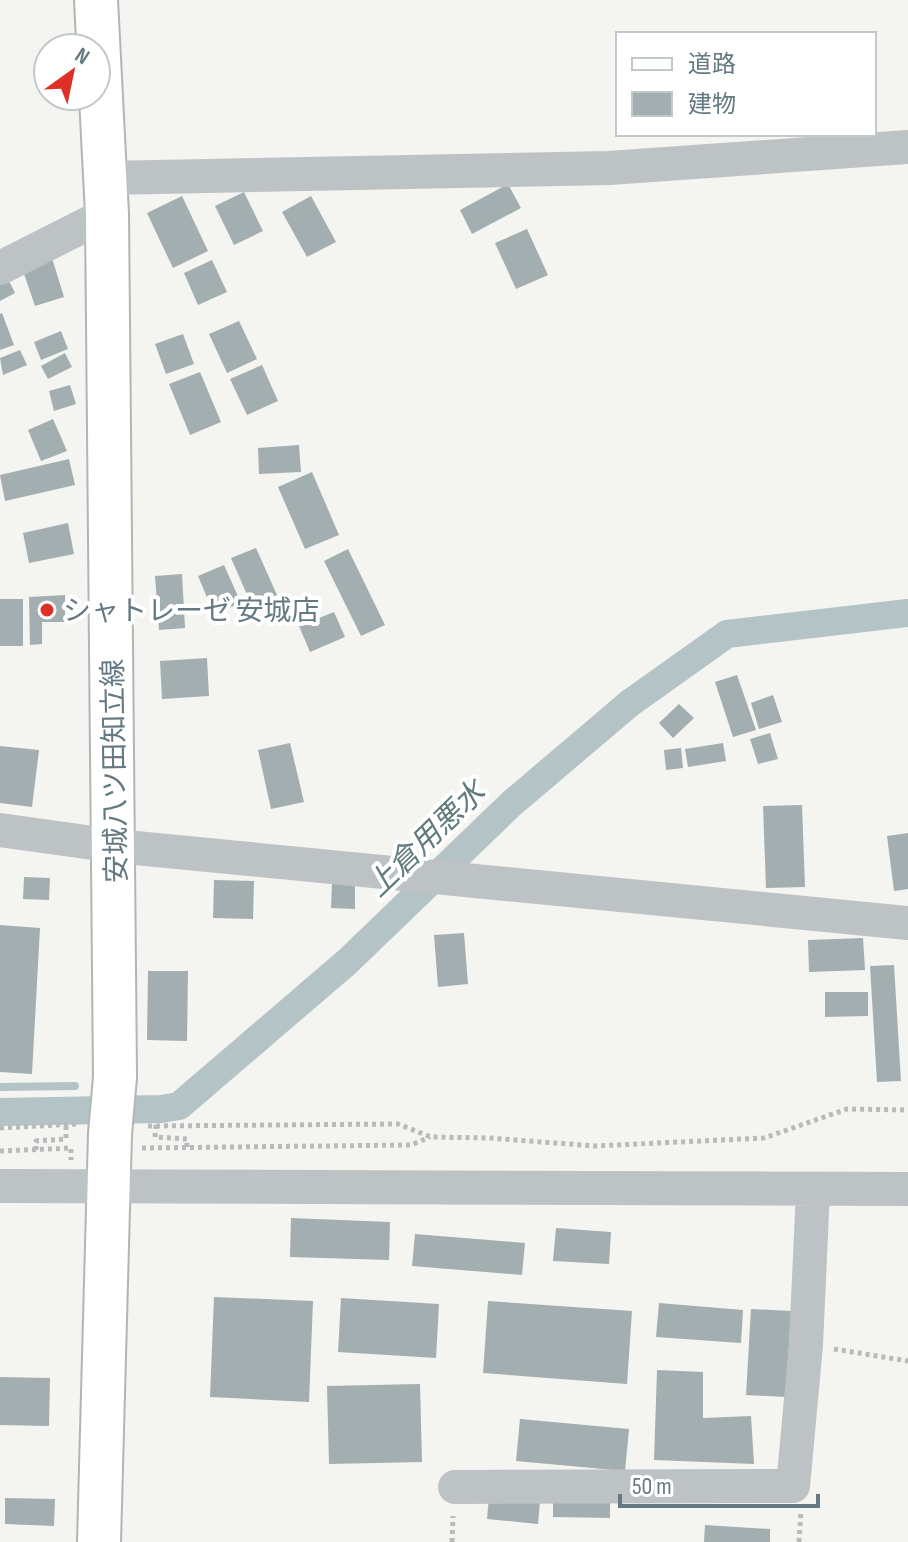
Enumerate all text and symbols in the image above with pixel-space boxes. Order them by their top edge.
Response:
north arrow [32,32,112,112]
legend [616,32,876,136]
text: N [70,42,94,71]
text: 道路 [688,50,736,79]
text: 建物 [688,90,736,119]
place label: シャトレーゼ 安城店 [63,595,319,628]
marker: シャトレーゼ 安城店 [38,601,56,619]
street label: 安城八ツ田知立線 [97,659,134,883]
water label: 上倉用悪水 [360,773,495,905]
scale bar [620,1458,818,1508]
text: 50 m [632,1472,672,1501]

